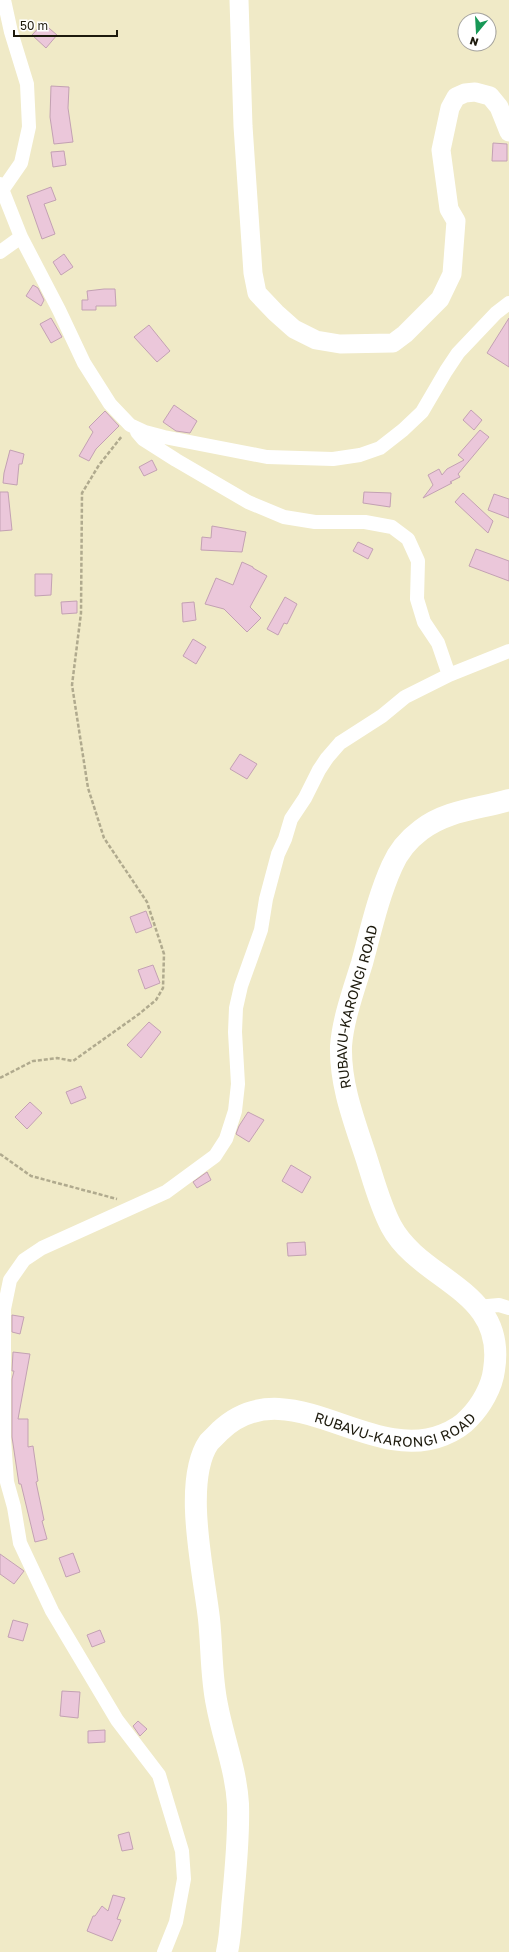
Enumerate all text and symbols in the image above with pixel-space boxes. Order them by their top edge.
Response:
scale bar [14,12,117,38]
north arrow [457,12,497,52]
text: 50 m [20,18,48,33]
text: N [468,35,480,49]
street label: RUBAVU-KARONGI ROAD [332,923,380,1090]
street label: RUBAVU-KARONGI ROAD [309,1401,477,1423]
text: RUBAVU-KARONGI ROAD [313,1408,478,1449]

